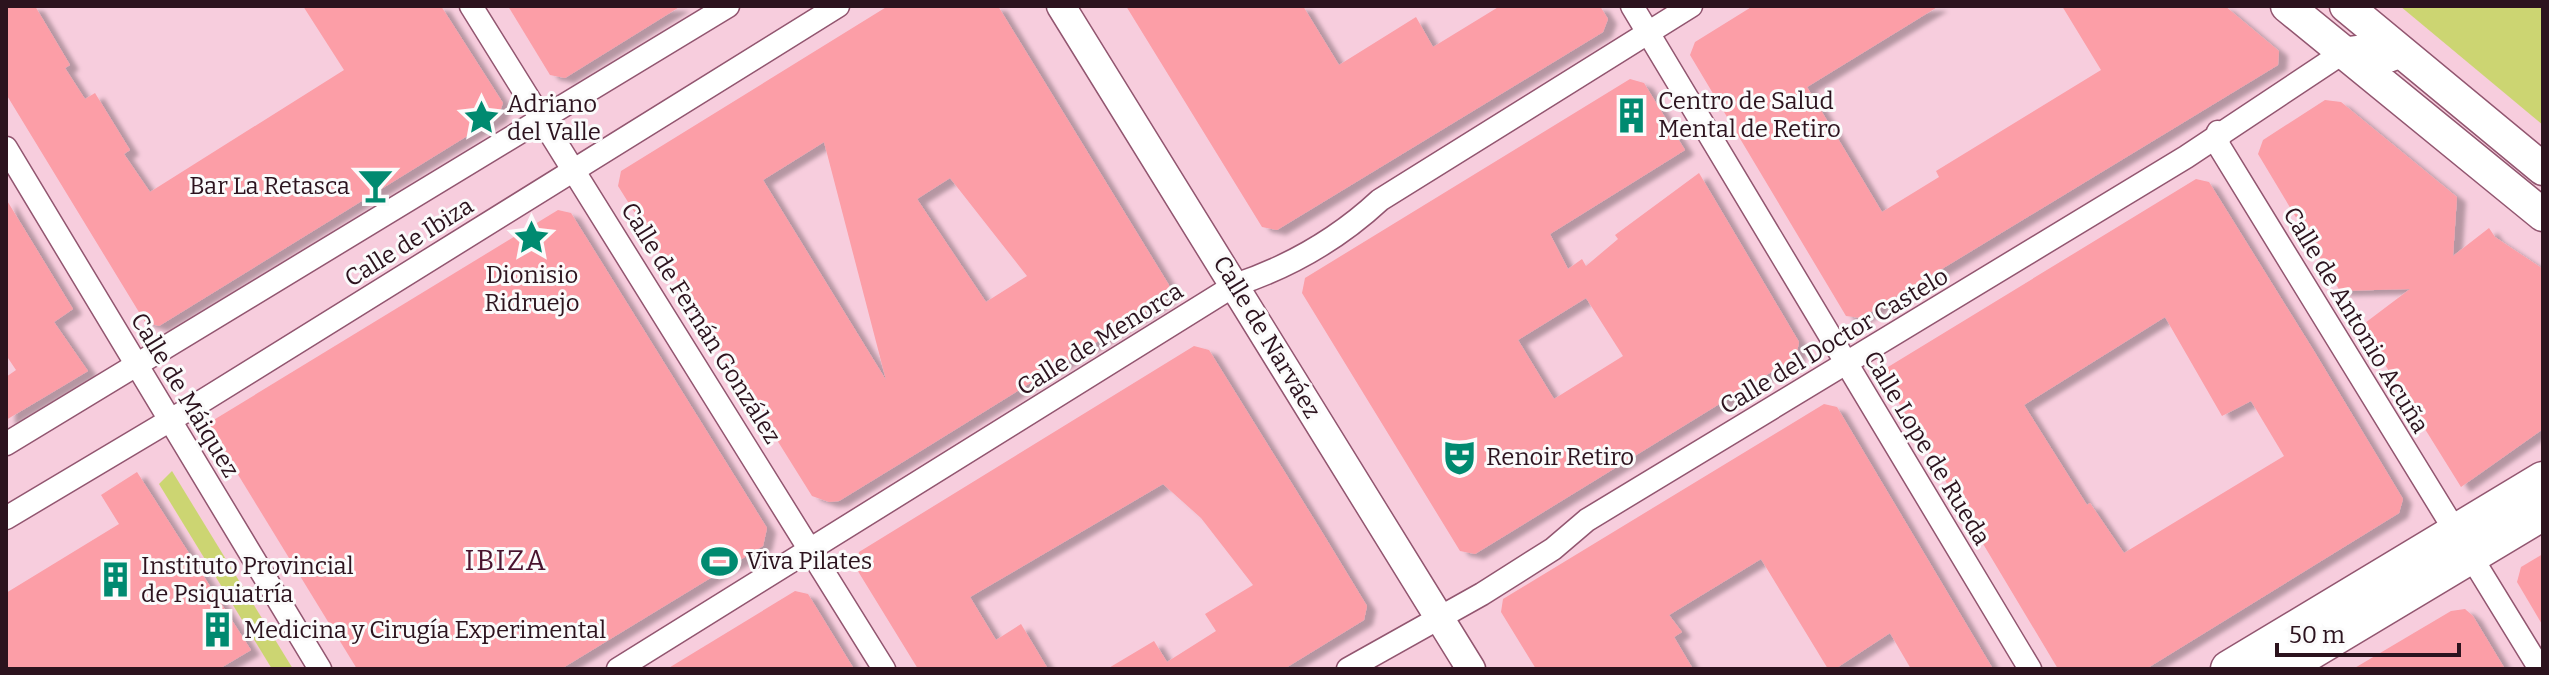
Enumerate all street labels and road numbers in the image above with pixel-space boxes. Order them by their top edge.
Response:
street label: Calle de Ibiza [340,191,478,293]
street label: Calle de Fernán González [615,197,787,449]
street label: Calle de Antonio Acuña [2277,202,2435,438]
street label: Calle de Narváez [1207,251,1327,423]
street label: Calle del Doctor Castelo [1715,262,1953,420]
street label: Calle de Menorca [1012,277,1188,401]
street label: Calle de Máiquez [125,308,245,482]
street label: Calle Lope de Rueda [1858,346,1996,550]

